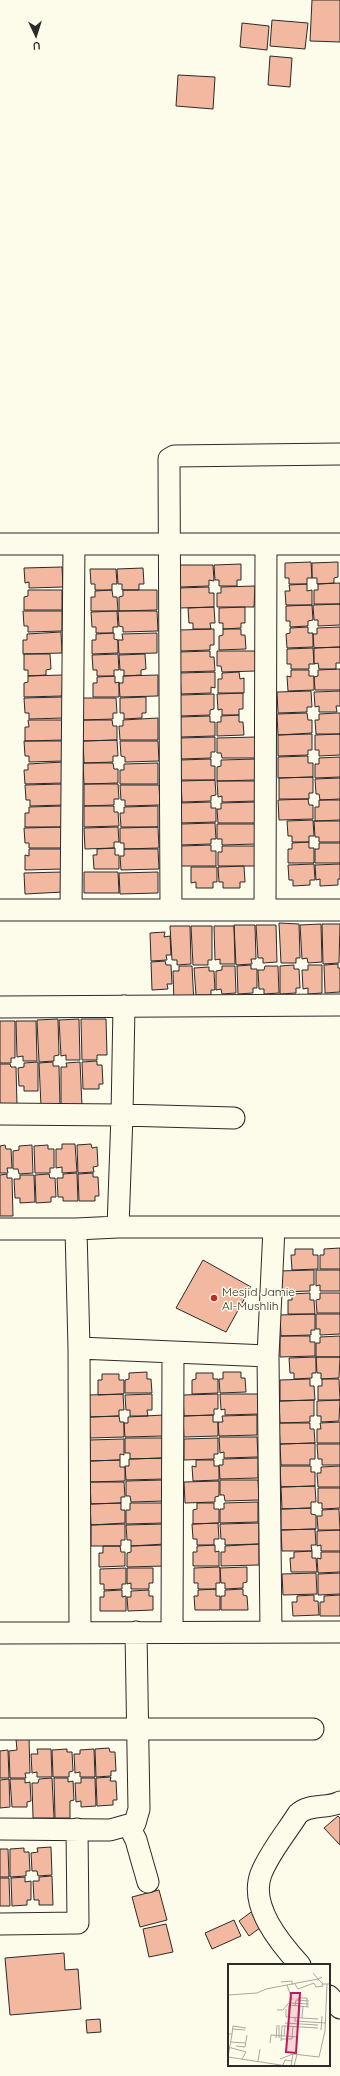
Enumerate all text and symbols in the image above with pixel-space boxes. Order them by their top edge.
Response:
north arrow [16,16,56,56]
text: U [32,39,41,53]
place label: Mesjid Jamie Al-Mushlih [222,1284,295,1313]
marker: Mesjid Jamie Al-Mushlih [209,1293,219,1303]
inset map [228,1964,330,2066]

